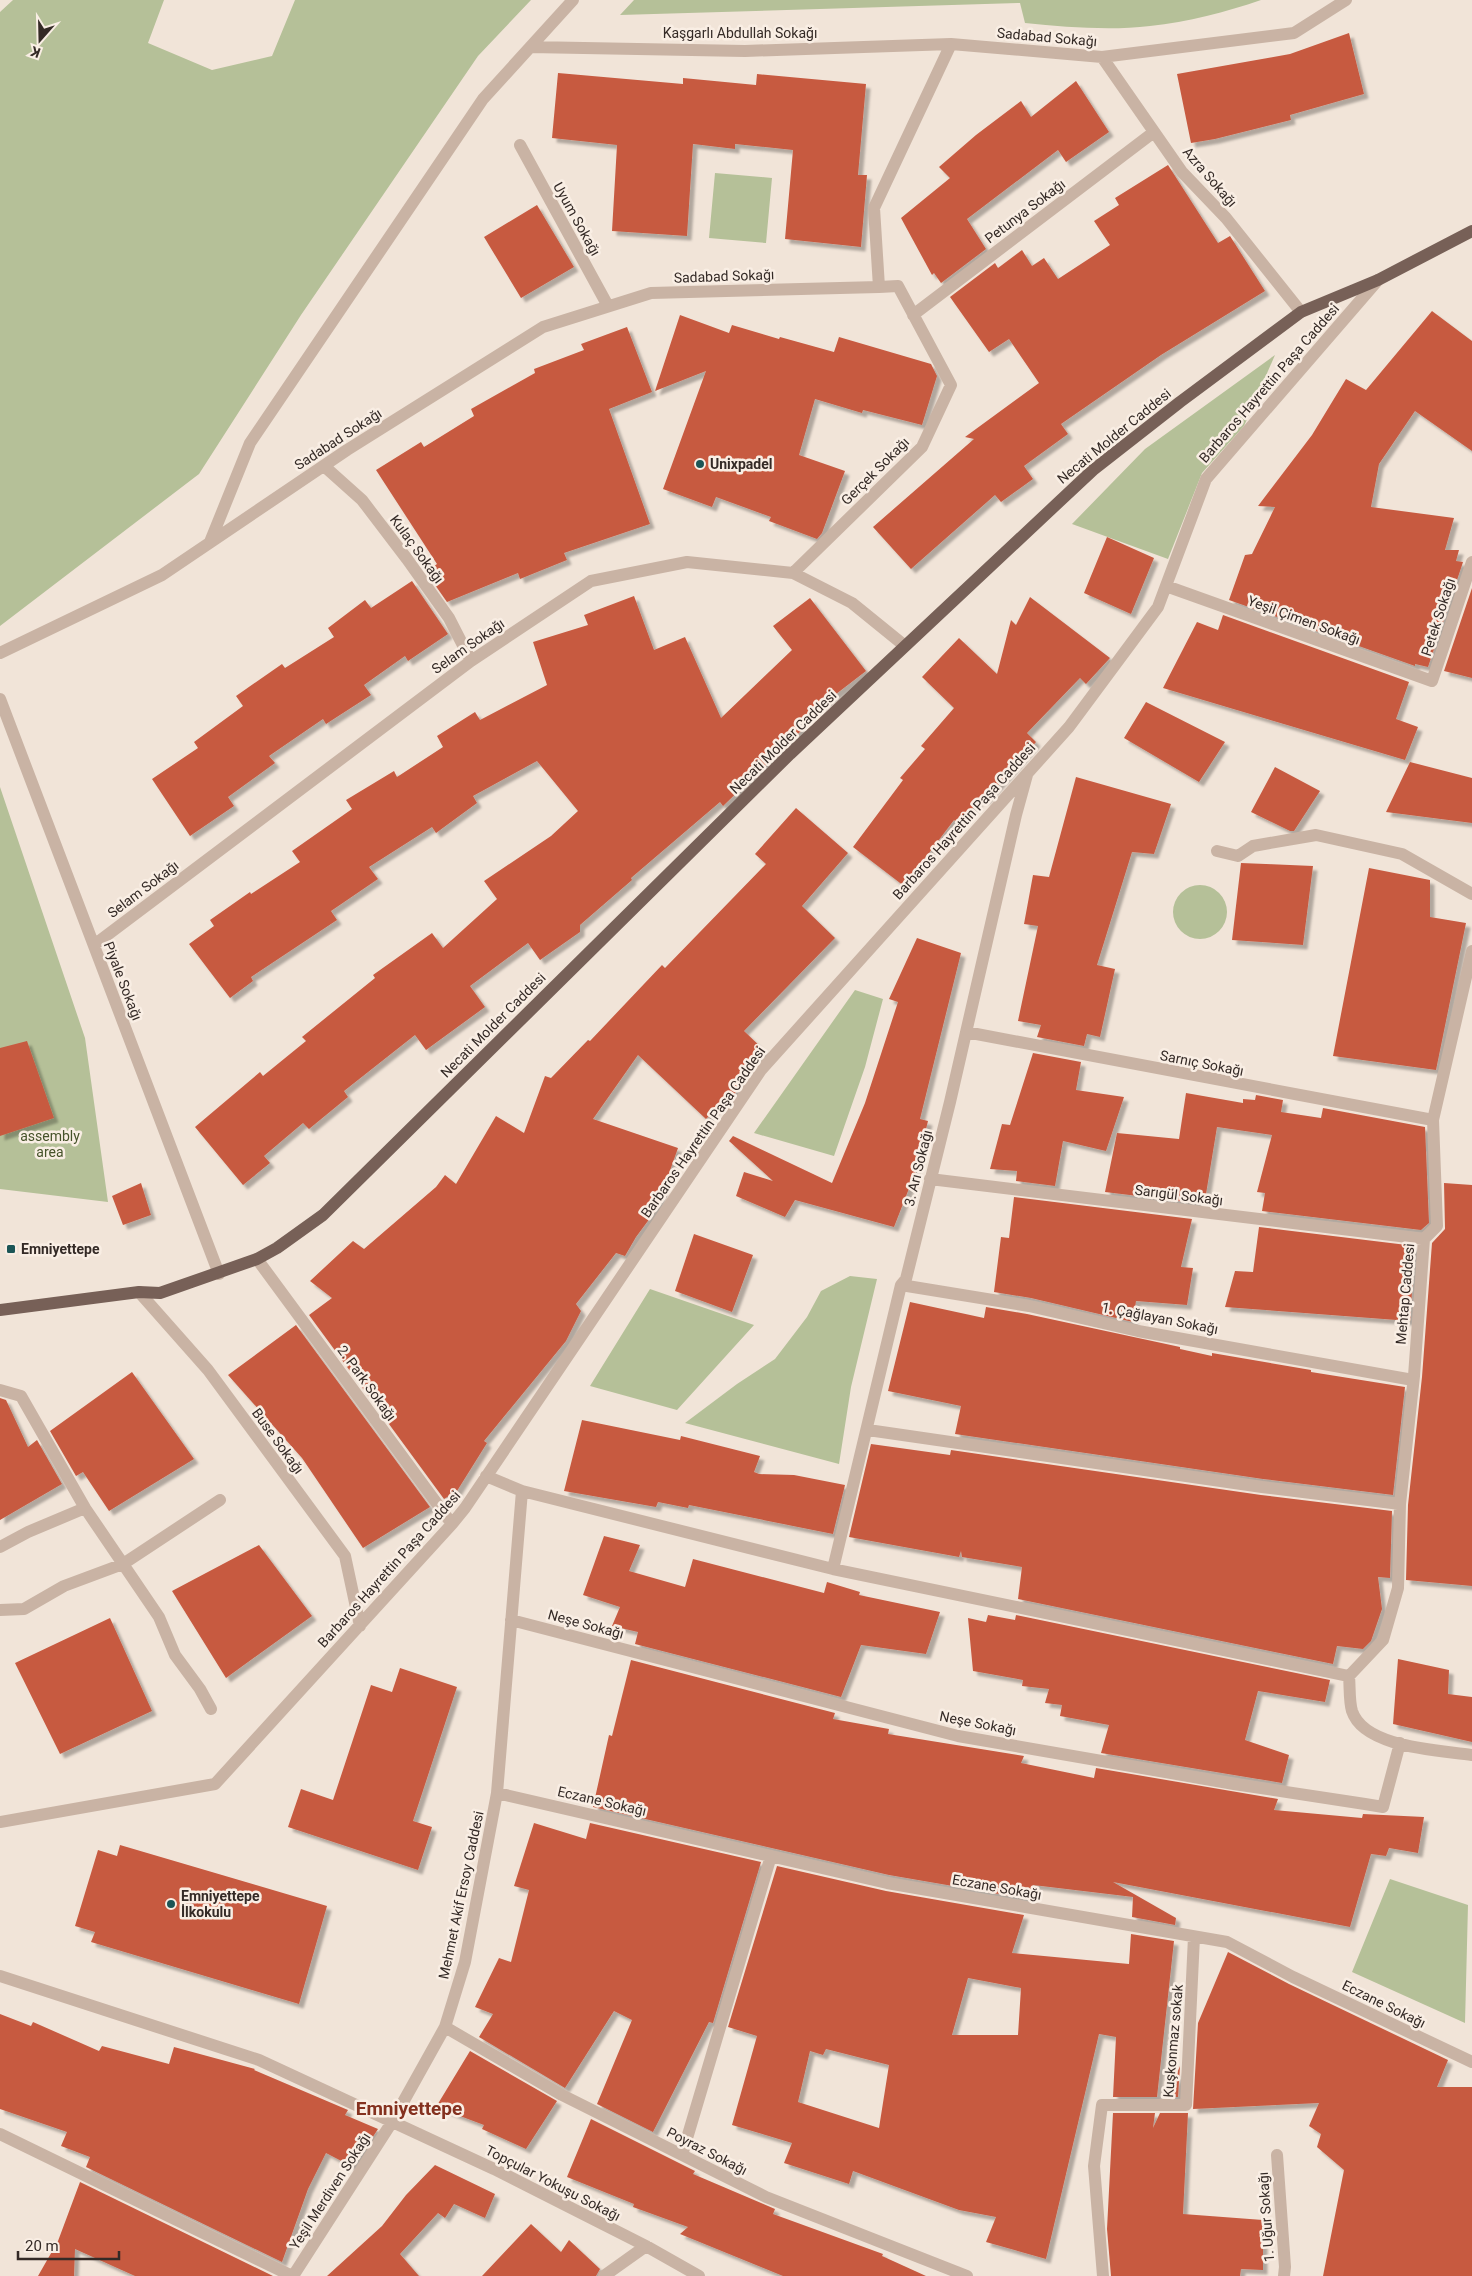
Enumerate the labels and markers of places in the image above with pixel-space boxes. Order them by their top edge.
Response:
place label: Unixpadel [710,456,772,472]
marker: Unixpadel [694,458,706,470]
place label: Emniyettepe [21,1241,100,1257]
marker: Emniyettepe [5,1243,17,1255]
place label: Emniyettepe İlkokulu [181,1888,260,1920]
marker: Emniyettepe İlkokulu [165,1898,177,1910]

